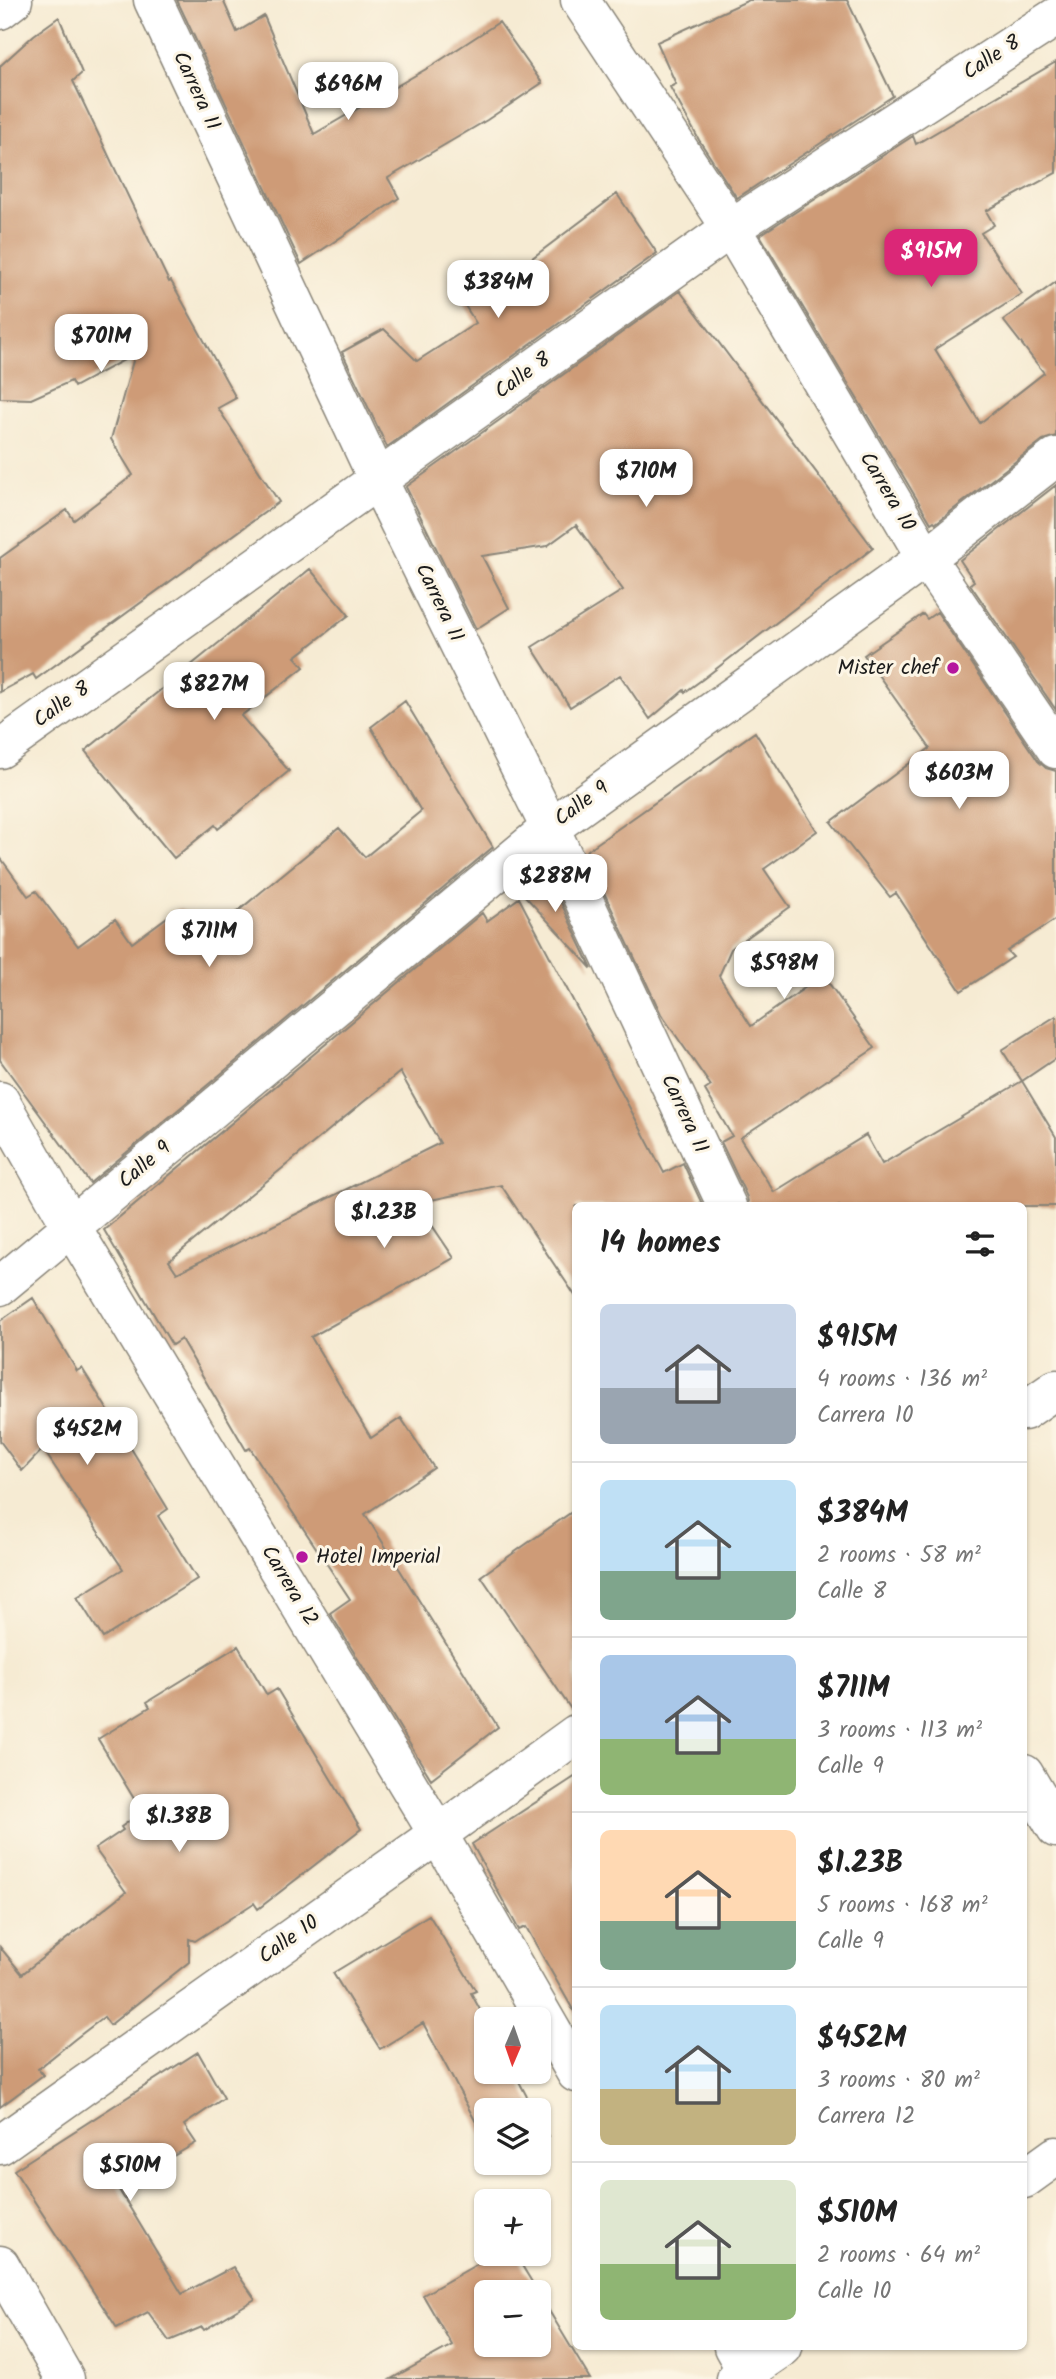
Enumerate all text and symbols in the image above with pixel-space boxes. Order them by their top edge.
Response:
street label: Calle 8 [956,27,1028,89]
street label: Carrera 11 [163,46,229,136]
pin: $696M [299,62,397,122]
text: $696M [314,67,382,103]
pin: $915M [882,230,980,289]
text: $915M [900,234,962,270]
pin: $384M [449,260,547,320]
text: $384M [463,265,533,301]
pin: $701M [52,314,150,374]
text: $701M [71,319,131,355]
street label: Calle 8 [488,344,559,408]
street label: Carrera 10 [850,446,924,538]
pin: $710M [597,449,695,509]
text: $710M [616,454,676,490]
street label: Carrera 11 [406,558,472,648]
place label: Mister chef [838,652,941,685]
marker: Mister chef [945,660,961,676]
pin: $827M [165,662,263,722]
text: $827M [180,667,248,703]
street label: Calle 8 [27,673,98,737]
pin: $603M [910,752,1008,811]
text: $603M [925,756,993,792]
street label: Calle 9 [548,773,616,835]
pin: $288M [506,855,604,914]
text: $288M [519,859,591,895]
pin: $711M [160,909,258,969]
text: $711M [181,914,237,950]
pin: $598M [735,942,833,1001]
text: $598M [750,946,818,982]
street label: Carrera 11 [651,1069,717,1159]
street label: Calle 9 [111,1133,179,1197]
pin: $1.23B [327,1190,441,1250]
text: $1.23B [351,1195,417,1231]
text: 14 homes [600,1220,721,1268]
icon: filters [961,1225,999,1263]
text: $915M [817,1314,897,1362]
icon: home [656,1332,740,1416]
text: 4 rooms · 136 m² [817,1362,987,1398]
text: Carrera 10 [817,1398,914,1434]
pin: $452M [38,1408,136,1467]
text: $452M [53,1412,121,1448]
text: $384M [817,1490,908,1538]
icon: home [656,1508,740,1592]
text: 2 rooms · 58 m² [817,1538,981,1574]
street label: Carrera 12 [252,1539,326,1633]
place label: Hotel Imperial [316,1541,440,1574]
marker: Hotel Imperial [294,1549,310,1565]
text: Calle 8 [817,1574,886,1610]
text: $711M [817,1665,890,1713]
icon: home [656,1683,740,1767]
text: 3 rooms · 113 m² [817,1713,982,1749]
text: Calle 9 [817,1749,884,1785]
pin: $1.38B [122,1794,236,1854]
text: $1.38B [146,1799,212,1835]
text: $1.23B [817,1840,904,1888]
icon: home [656,1858,740,1942]
text: 5 rooms · 168 m² [817,1888,988,1924]
street label: Calle 10 [252,1907,326,1973]
text: Calle 9 [817,1924,884,1960]
north arrow [474,2007,551,2084]
map controls [474,2007,551,2357]
text: $452M [817,2015,906,2063]
icon: home [656,2033,740,2117]
text: 3 rooms · 80 m² [817,2063,980,2099]
button: layers [474,2098,551,2175]
text: Carrera 12 [817,2099,915,2135]
pin: $510M [81,2144,179,2203]
text: $510M [99,2148,161,2184]
button: + [474,2189,551,2266]
text: $510M [817,2190,897,2238]
icon: home [656,2208,740,2292]
text: 2 rooms · 64 m² [817,2238,980,2274]
text: Calle 10 [817,2274,891,2310]
button: − [474,2280,551,2357]

